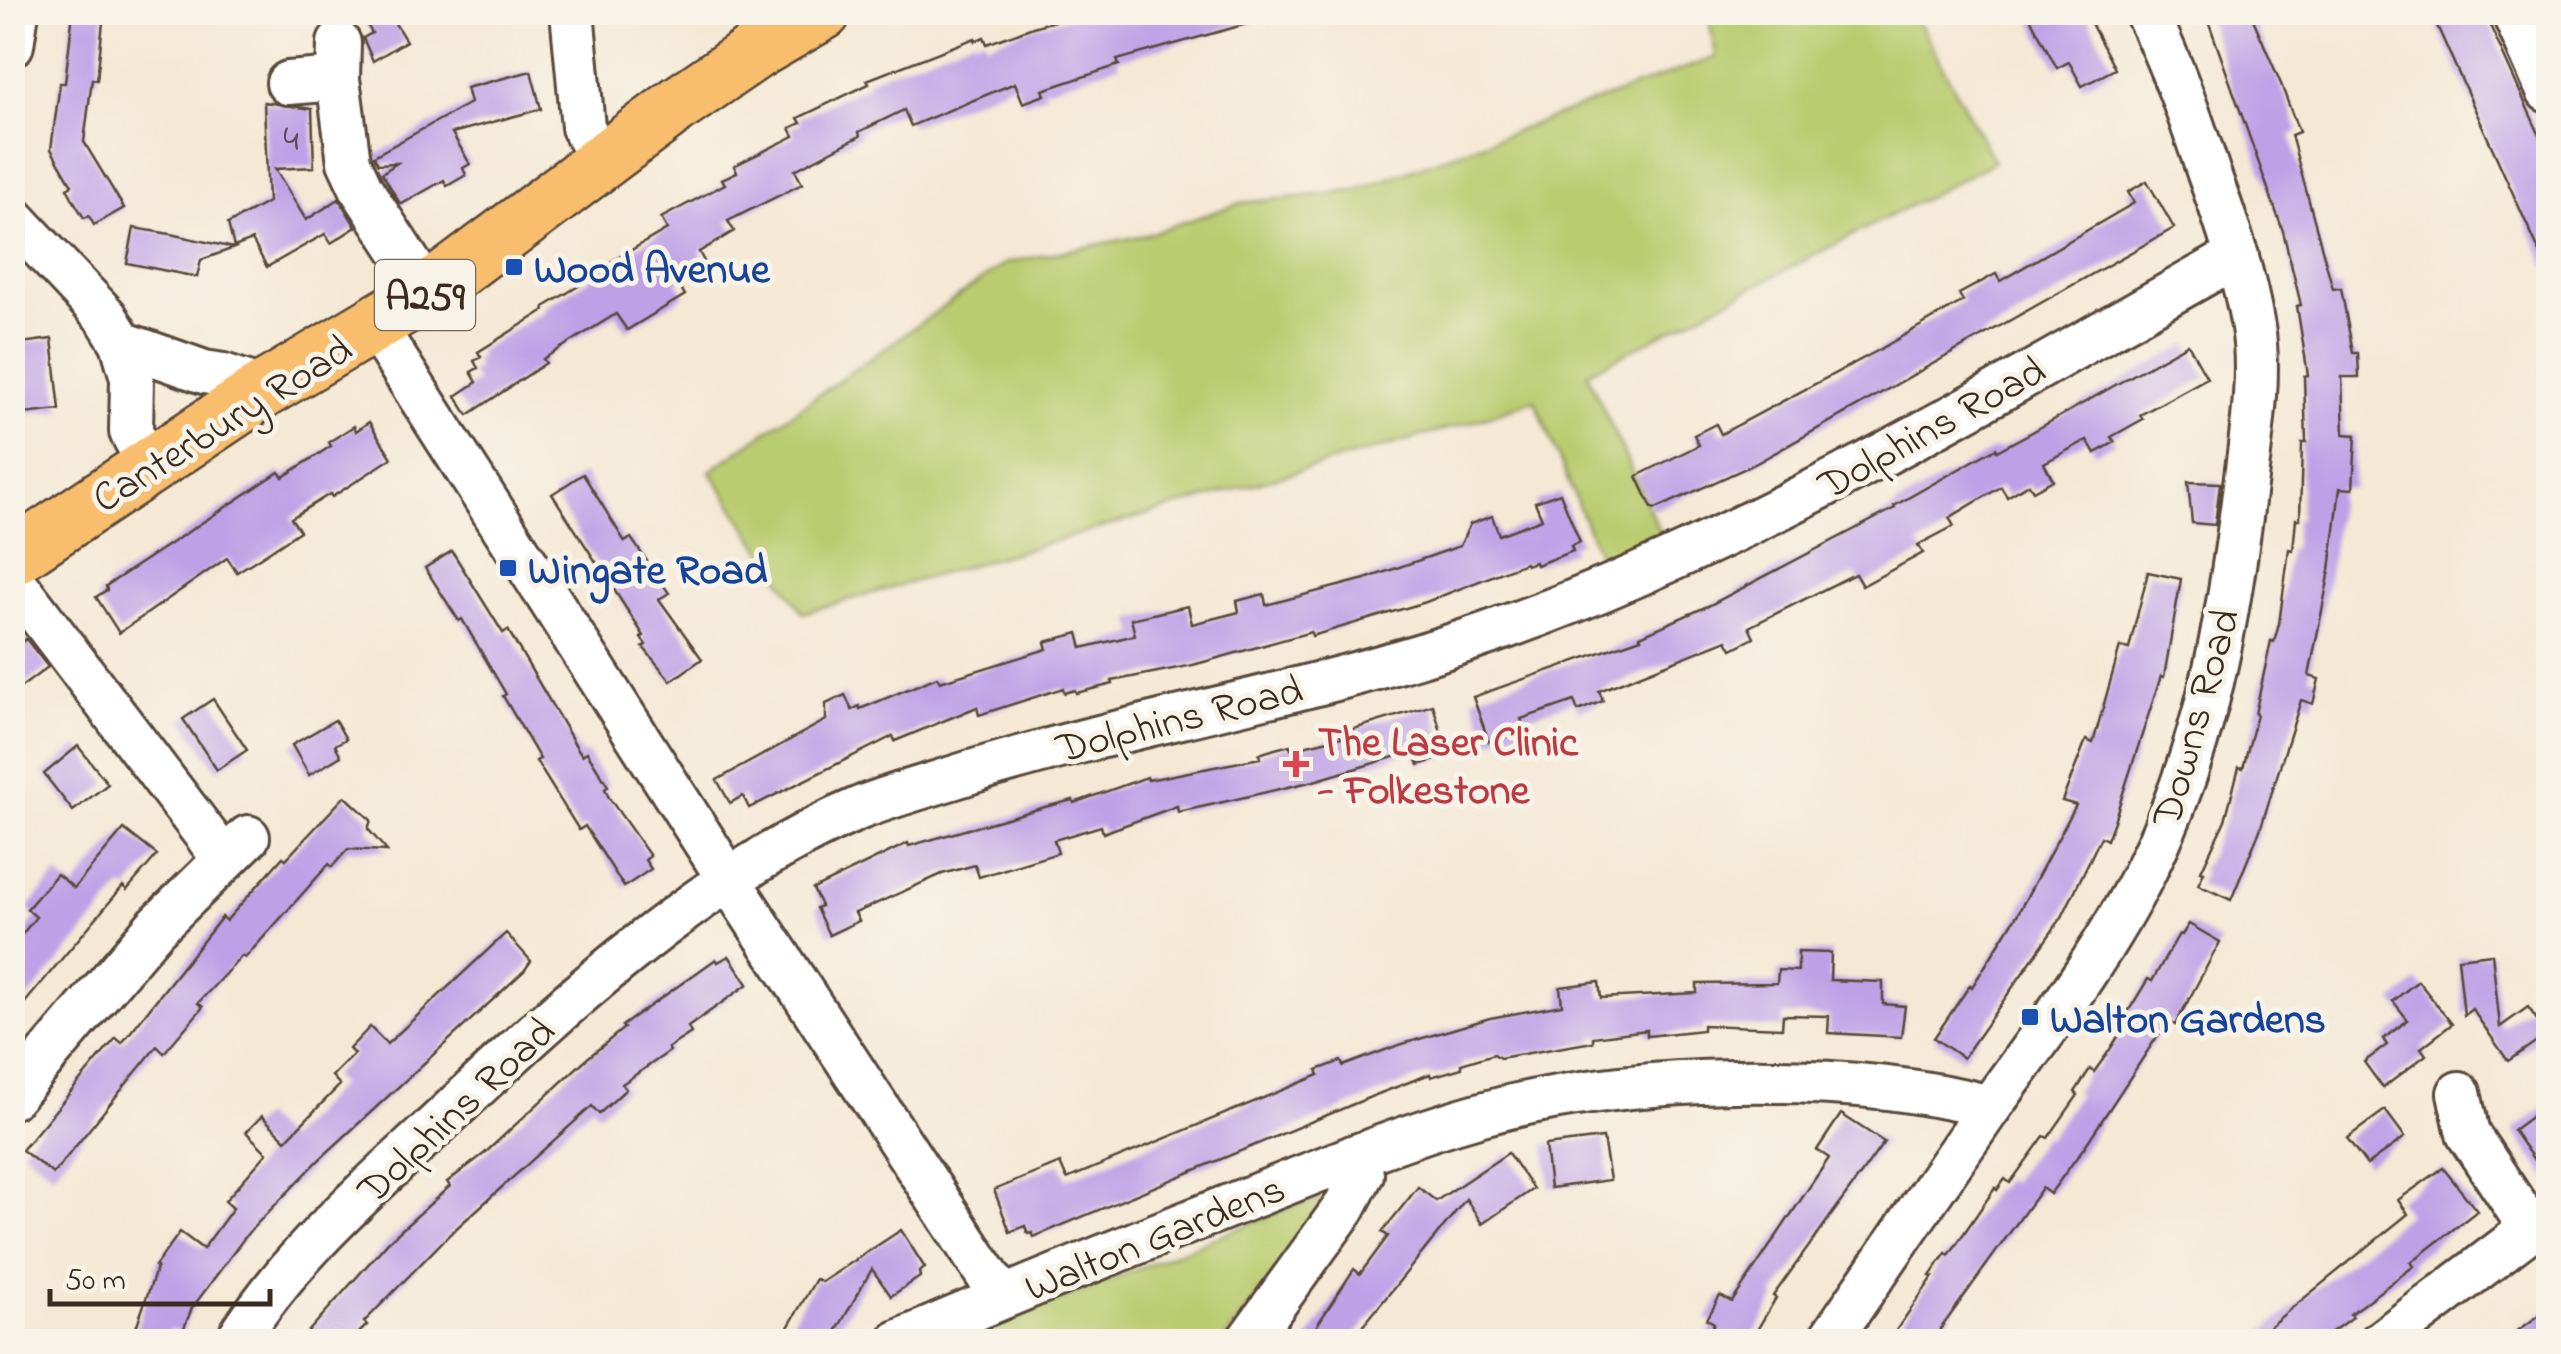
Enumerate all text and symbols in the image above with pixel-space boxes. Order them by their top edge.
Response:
house number: 4 [283,113,299,169]
place label: Wood Avenue [534,241,771,302]
marker: Wood Avenue [503,256,525,278]
road number: A259 [375,260,475,330]
street label: Canterbury Road [81,321,365,530]
street label: Dolphins Road [1808,342,2058,518]
place label: Wingate Road [528,542,768,604]
marker: Wingate Road [497,557,519,579]
street label: Downs Road [2138,602,2259,835]
street label: Dolphins Road [1050,661,1309,782]
place label: The Laser Clinic - Folkestone [1317,714,1579,823]
marker: The Laser Clinic - Folkestone [1283,751,1309,777]
place label: Walton Gardens [2050,991,2326,1052]
street label: Dolphins Road [345,1004,571,1221]
marker: Walton Gardens [2019,1006,2041,1028]
street label: Walton Gardens [1016,1160,1295,1320]
scale bar [50,1244,270,1306]
text: 50 m [65,1260,126,1304]

